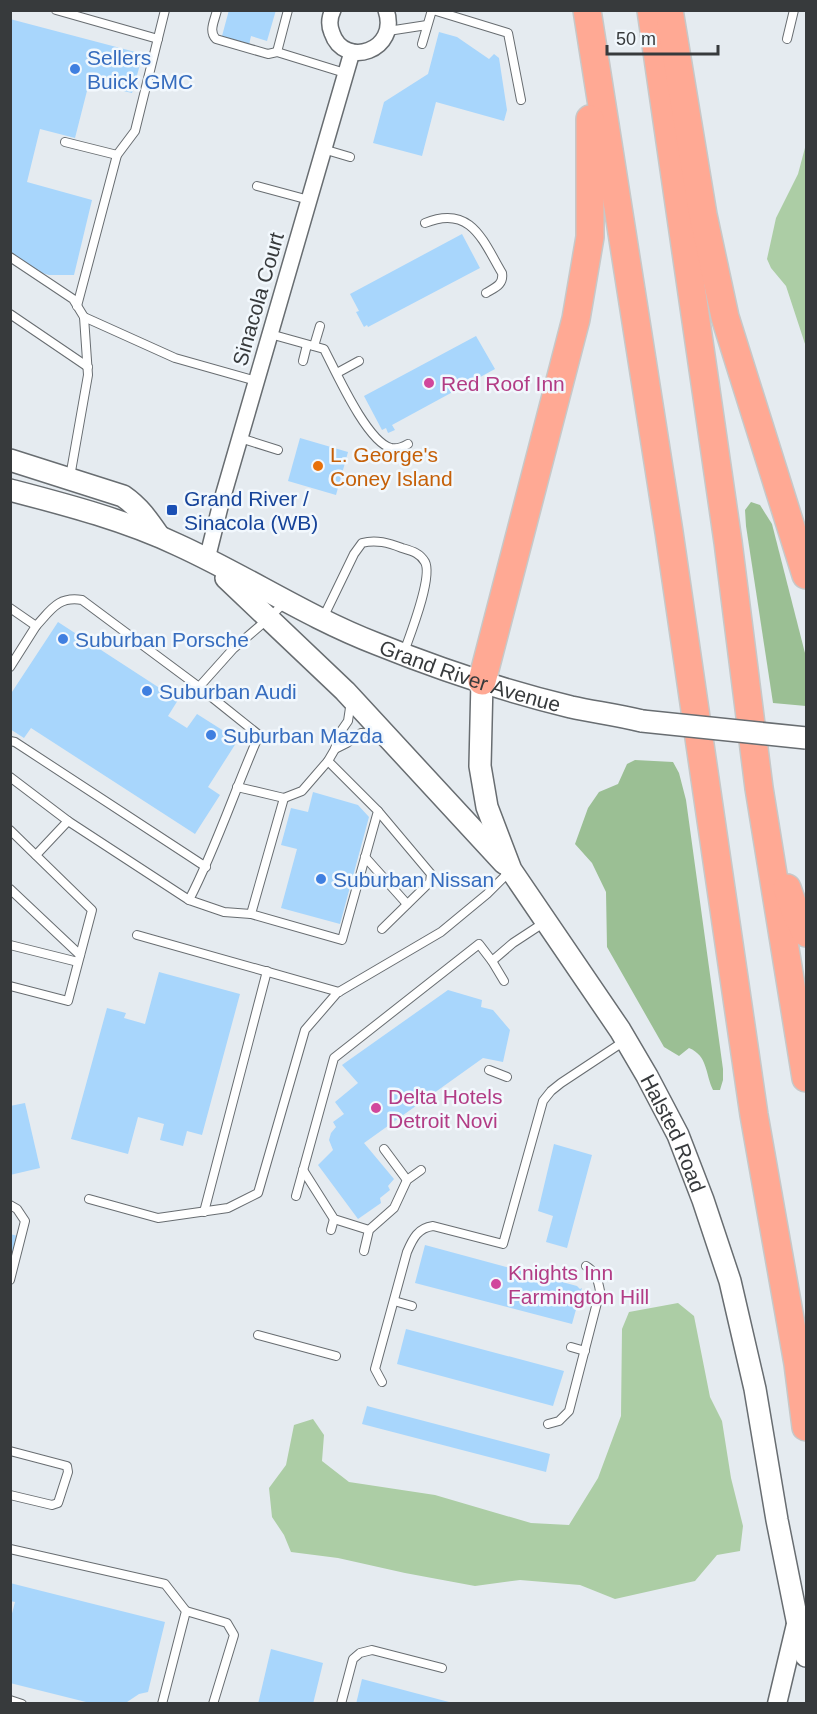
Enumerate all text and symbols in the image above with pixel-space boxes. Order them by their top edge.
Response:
scale bar [607,18,718,56]
text: 50 m [616,29,656,49]
place label: Sellers Buick GMC [87,46,193,93]
marker: Sellers Buick GMC [68,62,82,76]
street label: Sinacola Court [228,229,288,368]
place label: Red Roof Inn [441,372,565,395]
marker: Red Roof Inn [422,376,436,390]
place label: L. George's Coney Island [330,443,453,490]
marker: L. George's Coney Island [311,459,325,473]
place label: Grand River / Sinacola (WB) [184,487,318,534]
marker: Grand River / Sinacola (WB) [165,503,179,517]
place label: Suburban Porsche [75,628,249,651]
marker: Suburban Porsche [56,632,70,646]
street label: Grand River Avenue [377,635,563,715]
place label: Suburban Audi [159,680,297,703]
marker: Suburban Audi [140,684,154,698]
place label: Suburban Mazda [223,724,383,747]
marker: Suburban Mazda [204,728,218,742]
place label: Suburban Nissan [333,868,494,891]
marker: Suburban Nissan [314,872,328,886]
street label: Halsted Road [637,1070,710,1195]
place label: Delta Hotels Detroit Novi [388,1085,502,1132]
marker: Delta Hotels Detroit Novi [369,1101,383,1115]
place label: Knights Inn Farmington Hill [508,1261,649,1308]
marker: Knights Inn Farmington Hill [489,1277,503,1291]

